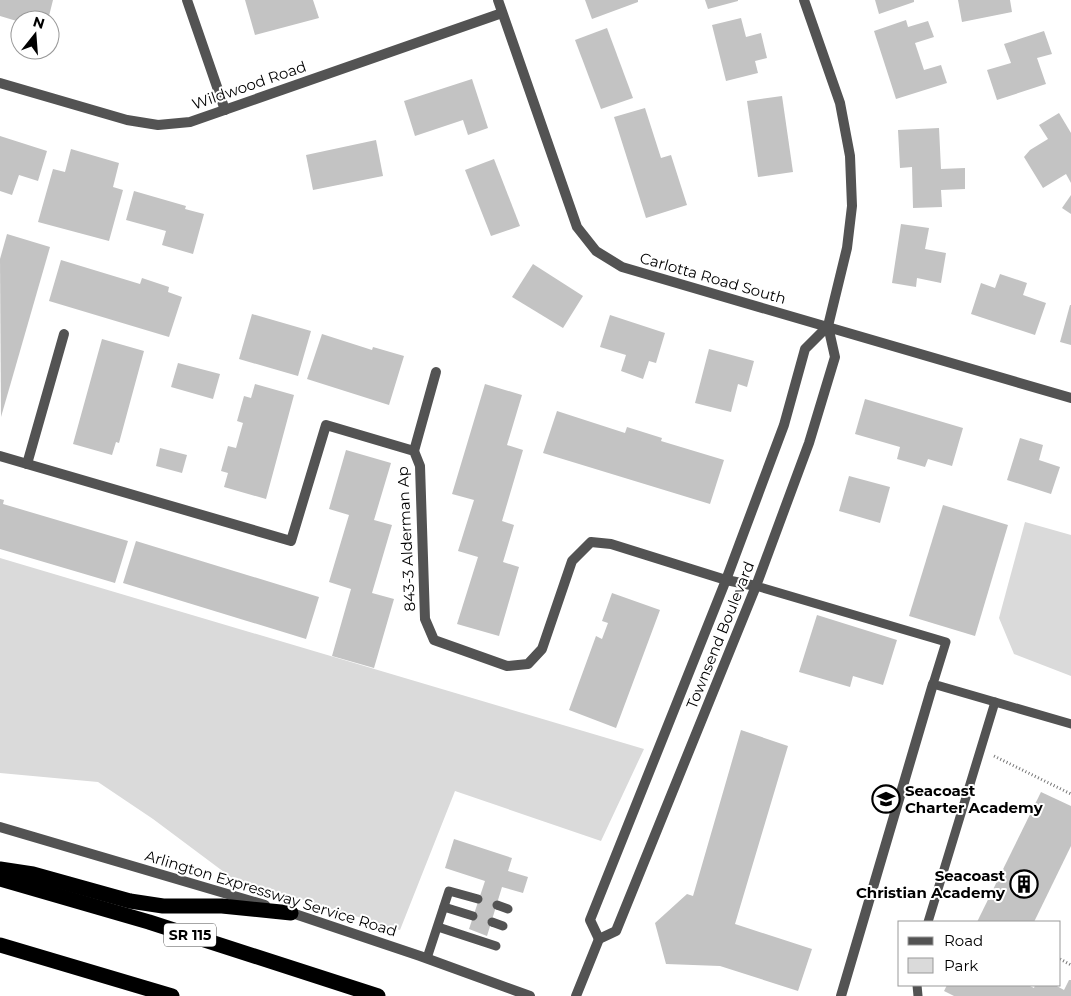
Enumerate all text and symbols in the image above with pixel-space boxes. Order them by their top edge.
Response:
north arrow [10,10,60,60]
text: N [31,12,47,33]
street label: Wildwood Road [189,57,309,113]
street label: Carlotta Road South [638,248,788,308]
street label: 843-3 Alderman Ap [393,466,419,612]
street label: Townsend Boulevard [682,558,758,712]
place label: Seacoast Charter Academy [905,781,1044,817]
school or university icon: Seacoast Charter Academy [871,784,901,814]
street label: Arlington Expressway Service Road [143,846,399,940]
place label: Seacoast Christian Academy [856,866,1006,902]
building icon: Seacoast Christian Academy [1009,869,1039,899]
legend [898,921,1061,986]
road number: SR 115 [164,924,216,946]
text: Road [944,931,983,950]
text: Park [944,956,978,975]

